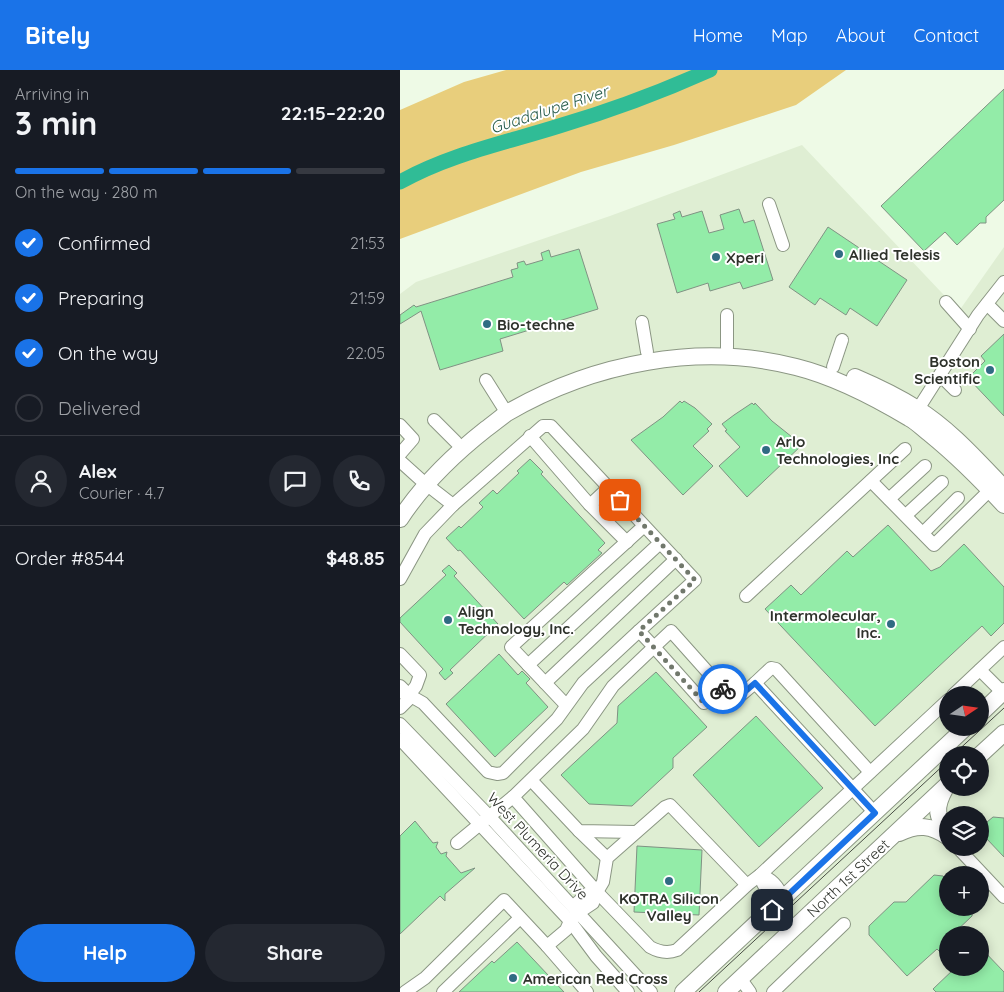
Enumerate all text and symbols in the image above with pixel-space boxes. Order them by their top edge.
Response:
text: Bitely [25,20,90,50]
text: Home [693,24,743,47]
text: Map [771,24,808,47]
text: About [836,24,886,47]
text: Contact [914,24,979,47]
water label: Guadalupe River [487,80,612,137]
text: Arriving in [15,84,89,104]
text: 22:15–22:20 [281,101,385,125]
text: 3 min [15,103,97,143]
text: On the way · 280 m [15,182,158,202]
icon: check [15,229,43,257]
text: Confirmed [58,231,151,255]
text: 21:53 [350,233,385,253]
place label: Allied Telesis [849,245,940,264]
place label: Xperi [726,248,764,267]
marker: Allied Telesis [833,248,845,260]
marker: Xperi [710,251,722,263]
icon: check [15,284,43,312]
text: Preparing [58,286,144,310]
text: 21:59 [350,288,385,308]
place label: Bio-techne [497,315,575,334]
marker: Bio-techne [481,318,493,330]
icon: check [15,339,43,367]
text: On the way [58,341,159,365]
text: 22:05 [346,343,385,363]
place label: Boston Scientific [914,352,980,388]
marker: Boston Scientific [984,364,996,376]
text: Delivered [58,396,141,420]
place label: Arlo Technologies, Inc [776,432,899,468]
marker: Arlo Technologies, Inc [760,444,772,456]
button: person [15,455,67,507]
button: chat [269,455,321,507]
button: phone [333,455,385,507]
text: Alex [79,459,117,483]
pin [599,479,641,521]
text: Courier · 4.7 [79,483,164,503]
icon: bag [606,486,634,514]
text: Order #8544 [15,546,124,570]
text: $48.85 [326,546,385,570]
place label: Align Technology, Inc. [458,602,574,638]
place label: Intermolecular, Inc. [770,606,881,642]
marker: Align Technology, Inc. [442,614,454,626]
marker: Intermolecular, Inc. [885,618,897,630]
courier [698,664,748,714]
icon: bike [709,675,737,703]
north arrow [939,686,989,736]
map controls [939,686,989,976]
button: locate [939,746,989,796]
street label: West Plumeria Drive [483,788,593,904]
button: layers [939,806,989,856]
street label: North 1st Street [803,835,893,921]
button: + [939,866,989,916]
marker: KOTRA Silicon Valley [663,875,675,887]
place label: KOTRA Silicon Valley [619,889,719,925]
pin [751,889,793,931]
icon: home [758,896,786,924]
button: Help [15,924,195,982]
button: Share [205,924,385,982]
button: − [939,926,989,976]
place label: American Red Cross [523,969,668,988]
marker: American Red Cross [507,972,519,984]

